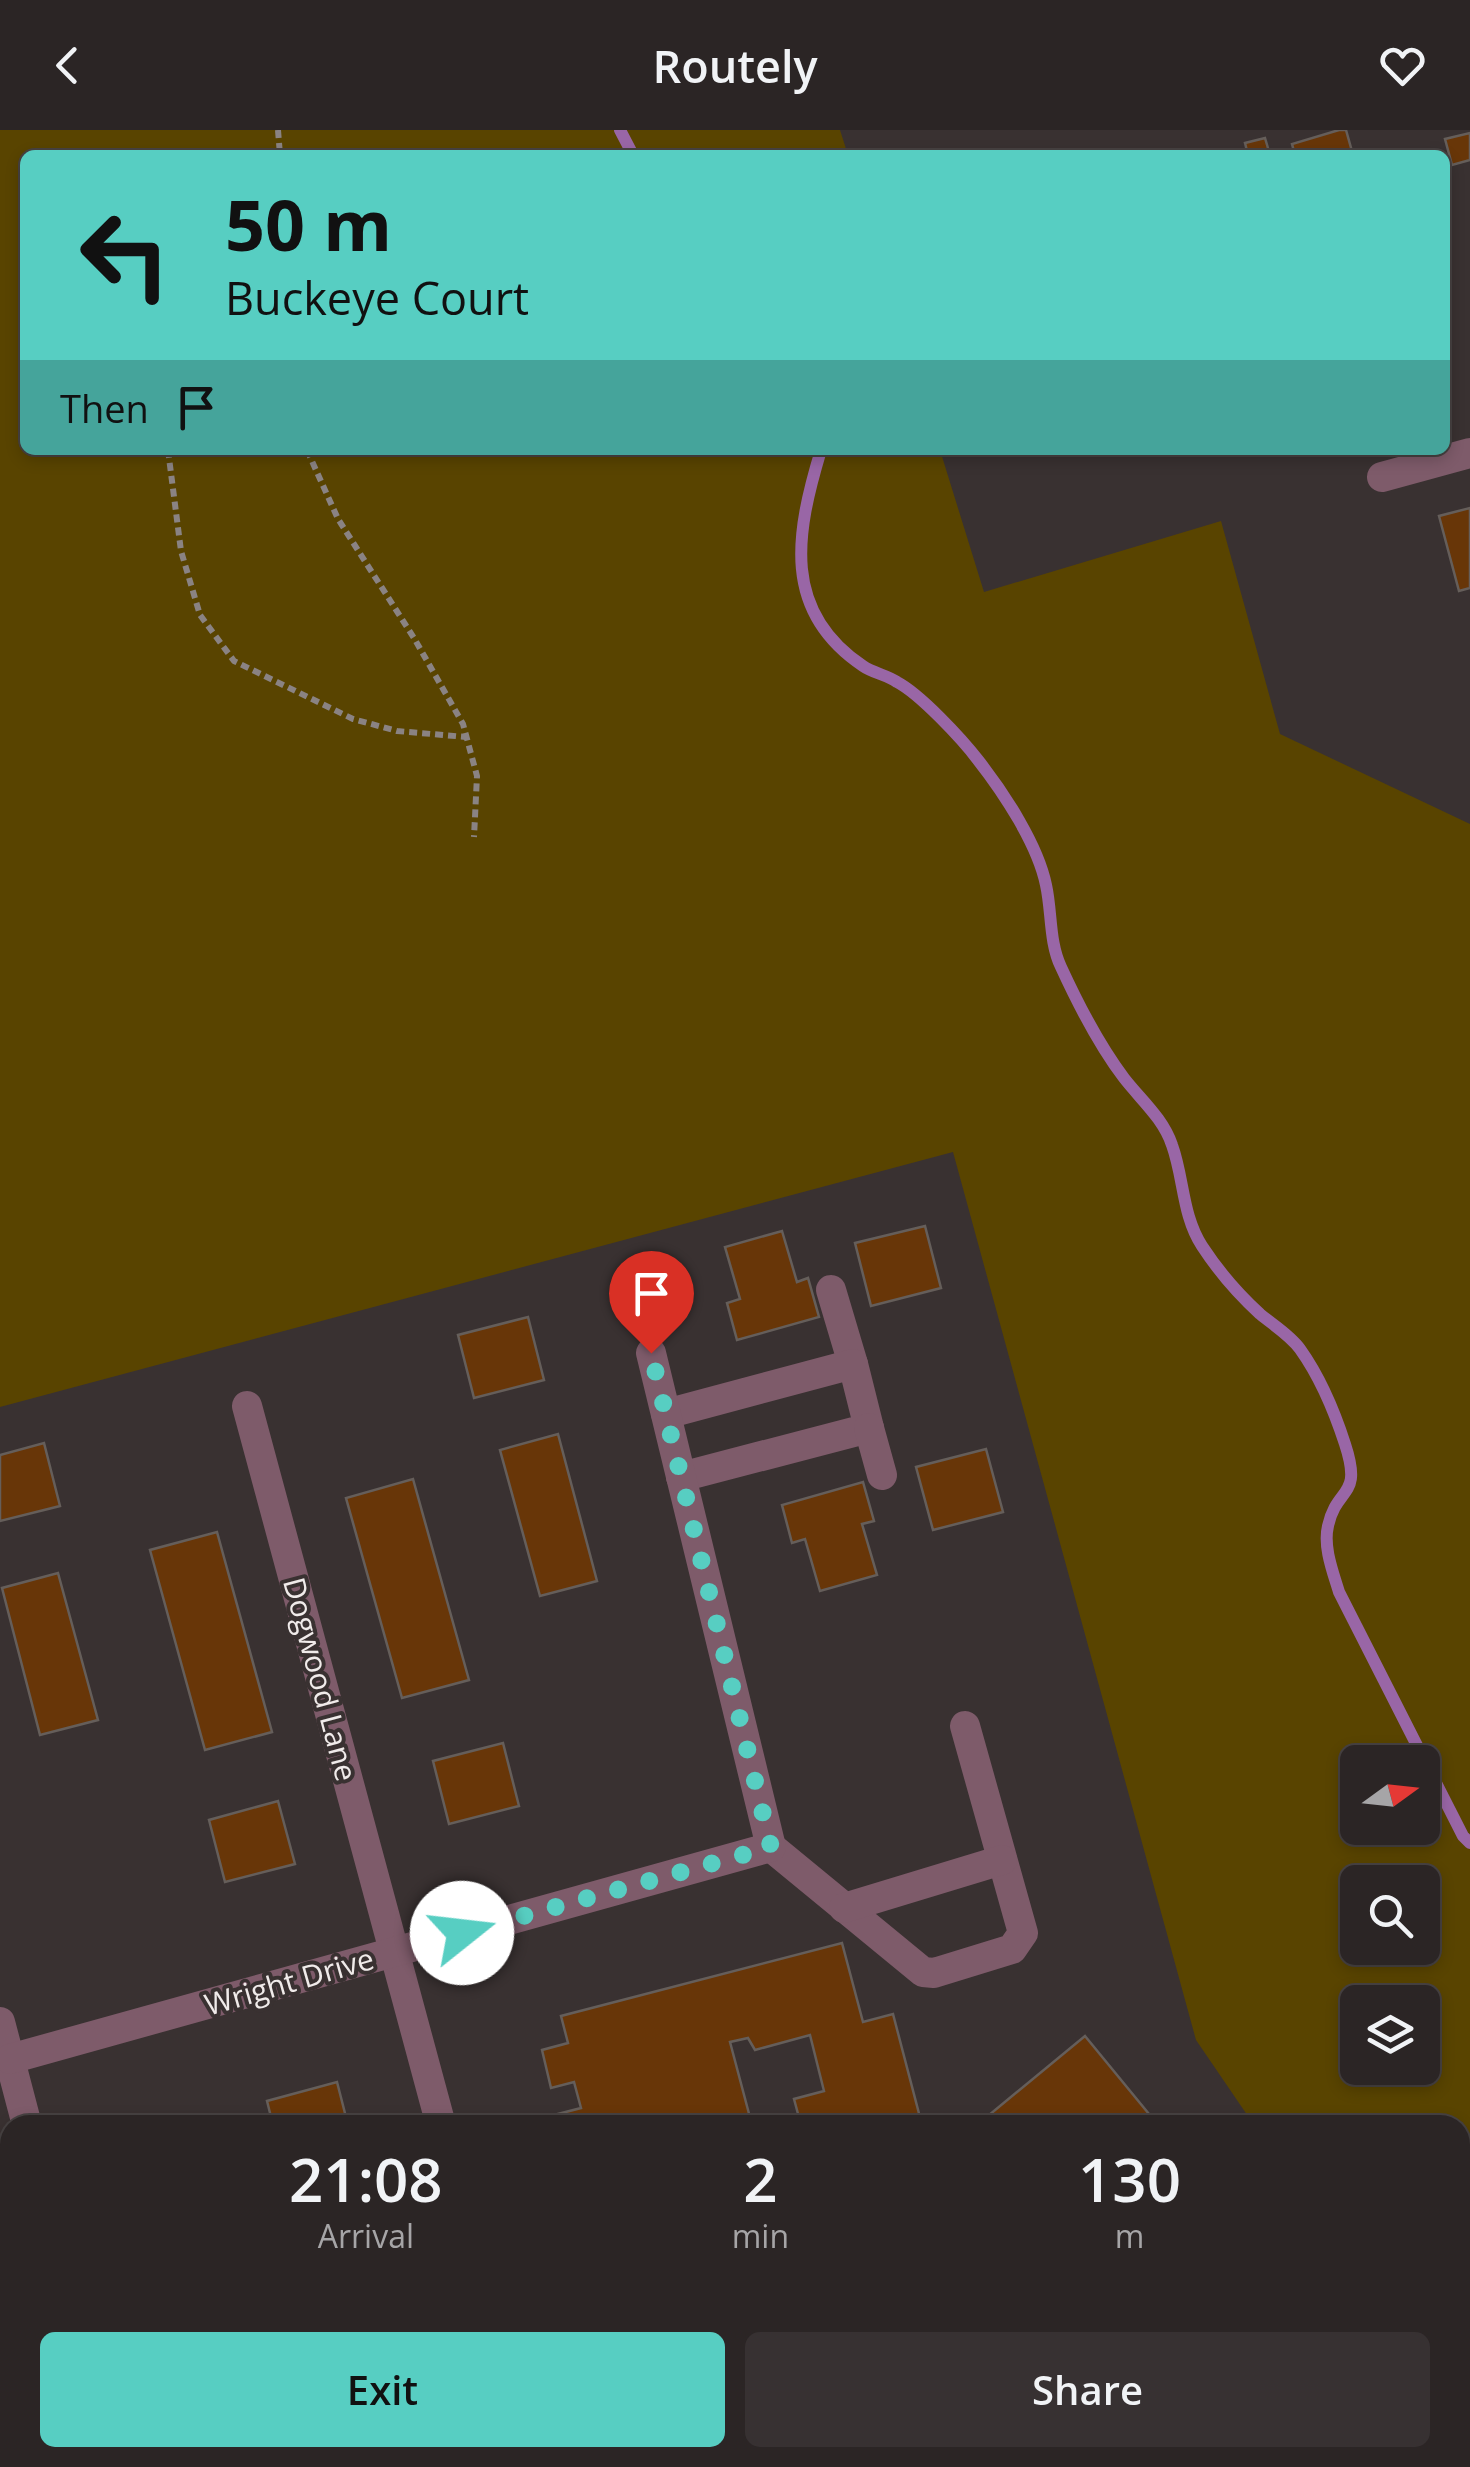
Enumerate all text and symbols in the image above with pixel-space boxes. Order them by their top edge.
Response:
text: Routely [652,35,818,96]
icon: back [40,38,95,93]
icon: heart [1375,38,1430,93]
text: 50 m [225,176,392,272]
icon: left [60,190,190,320]
text: Buckeye Court [225,267,529,328]
icon: arrive [169,380,224,435]
text: Then [60,382,149,434]
pin [609,1251,694,1354]
icon: arrive [624,1266,679,1321]
street label: Dogwood Lane [274,1573,368,1785]
north arrow [1340,1745,1440,1845]
map controls [1340,1745,1440,2085]
button: search [1340,1865,1440,1965]
position arrow [410,1881,514,1985]
street label: Wright Drive [200,1937,378,2025]
button: layers [1340,1985,1440,2085]
text: 21:08 [289,2138,443,2220]
text: 2 [743,2138,778,2220]
text: 130 [1078,2138,1181,2220]
text: Arrival [318,2214,414,2257]
text: min [732,2214,789,2257]
text: m [1115,2214,1144,2257]
button: Exit [40,2332,725,2447]
button: Share [745,2332,1430,2447]

